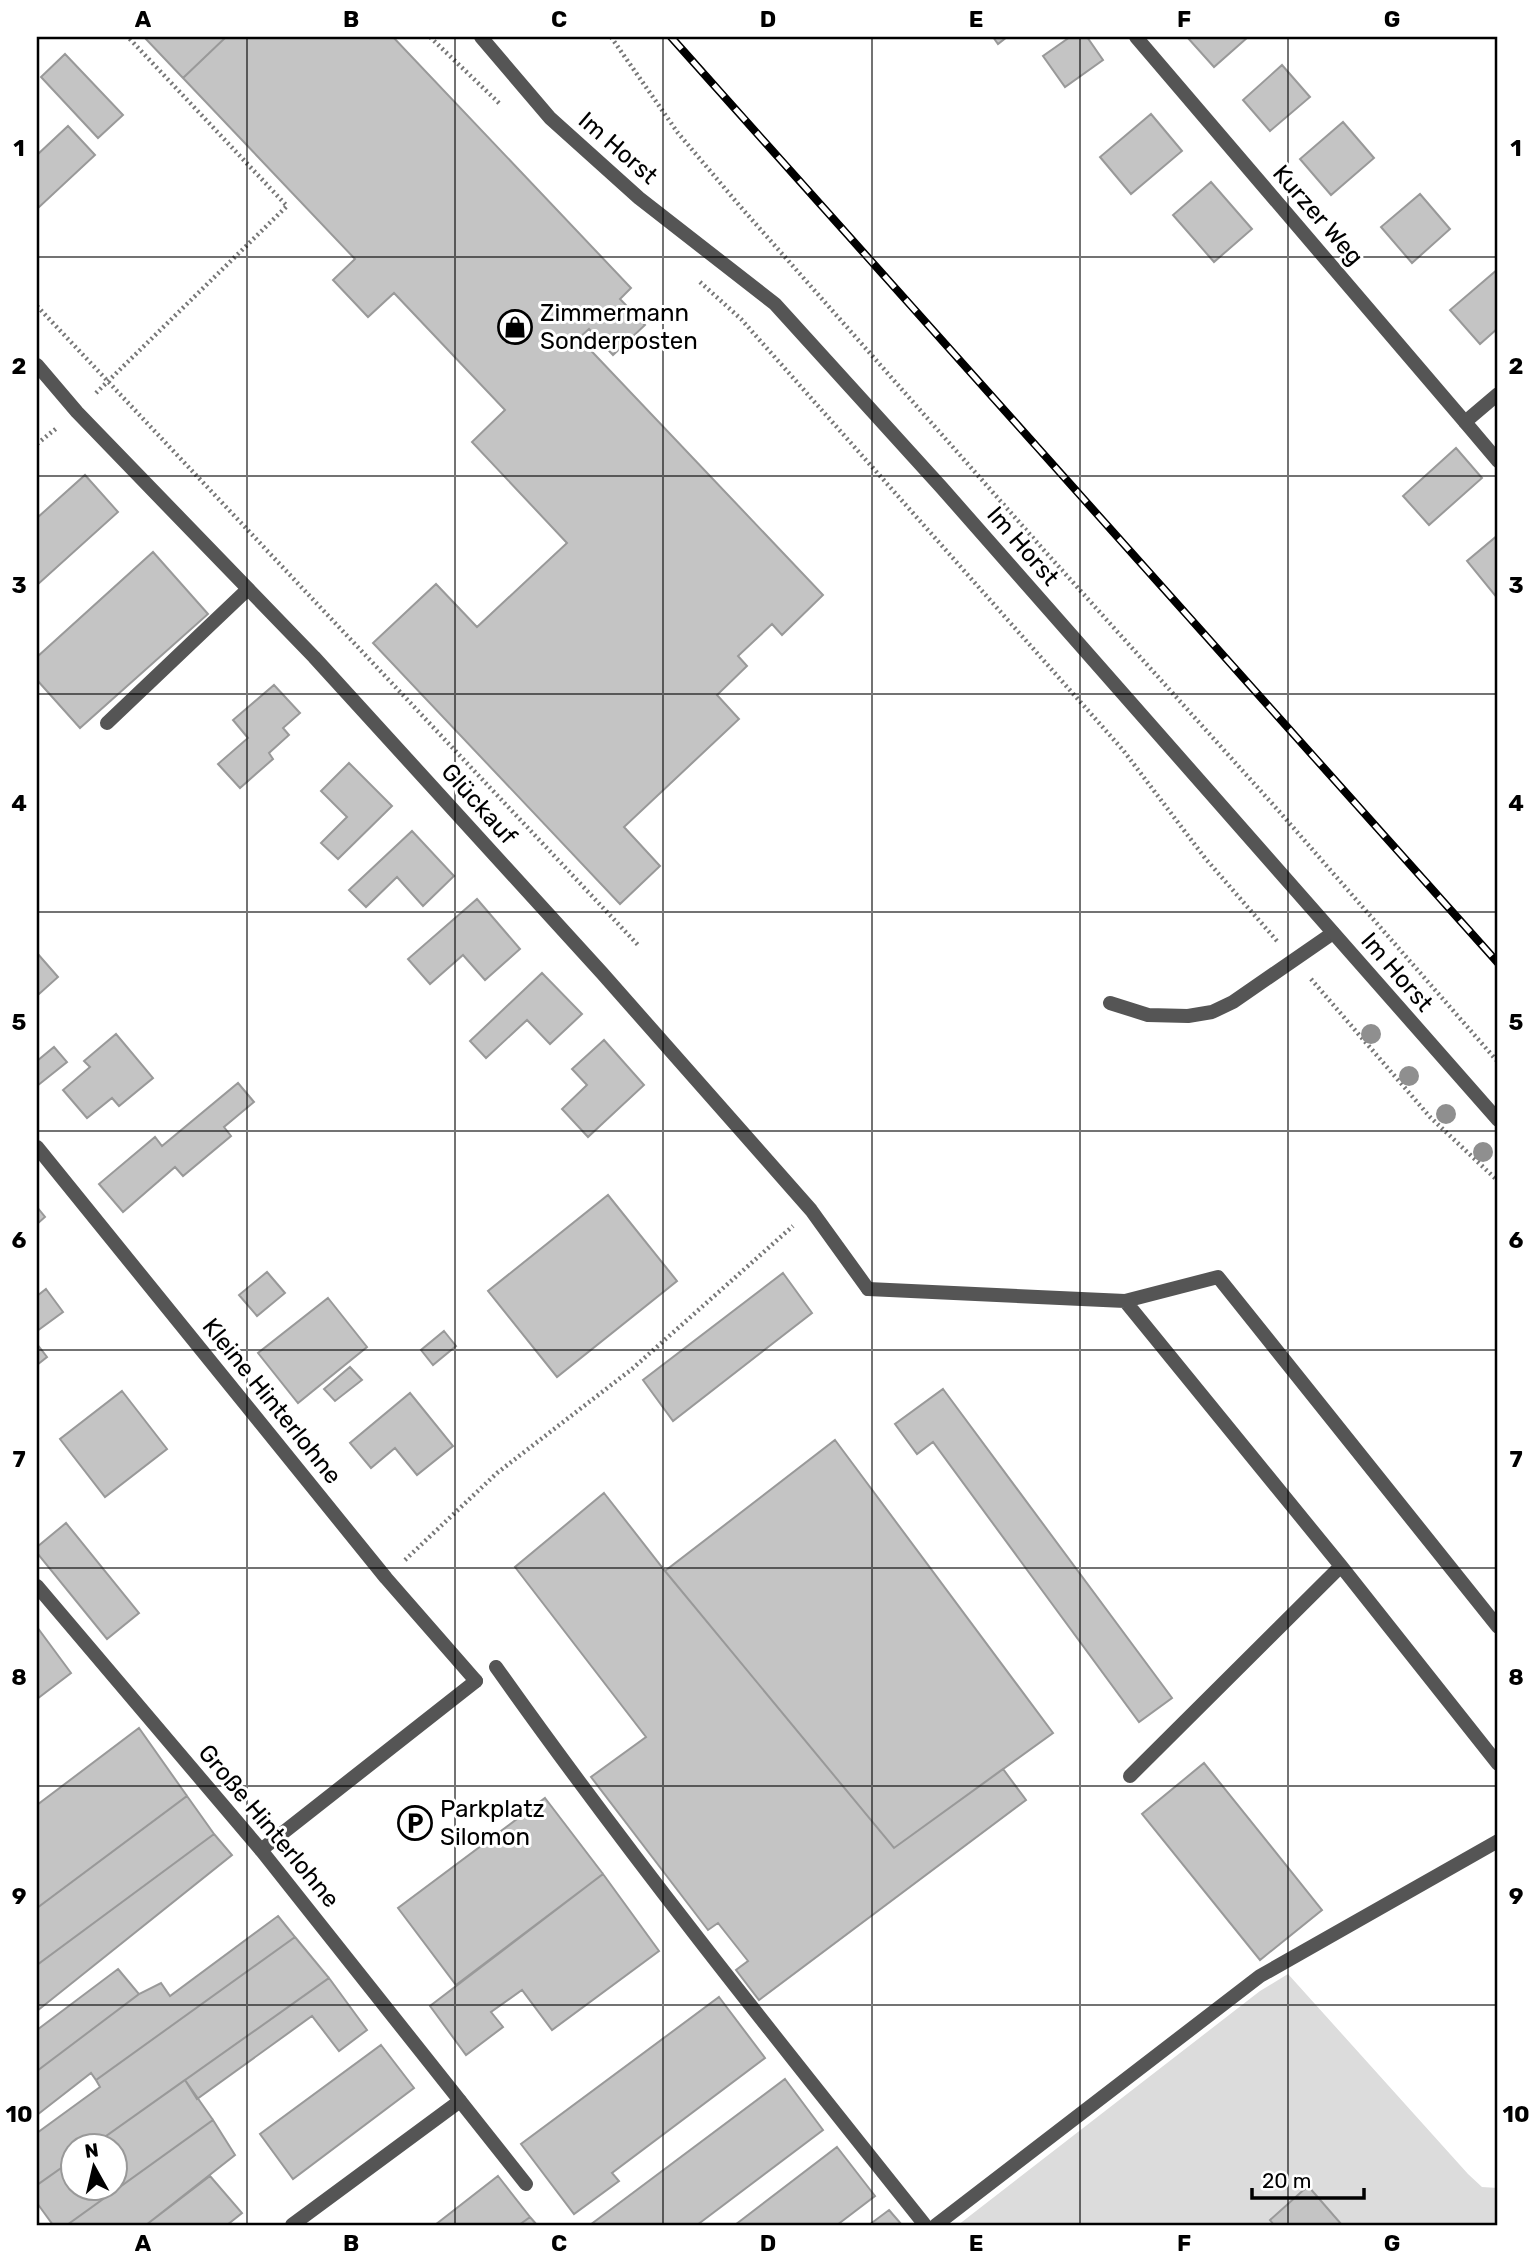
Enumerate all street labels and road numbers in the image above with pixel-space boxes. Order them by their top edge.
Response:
street label: Im Horst [573,106,663,190]
street label: Kurzer Weg [1267,159,1369,271]
street label: Im Horst [981,501,1065,591]
street label: Glückauf [435,758,523,851]
street label: Im Horst [1355,927,1439,1017]
street label: Kleine Hinterlohne [197,1313,347,1489]
street label: Große Hinterlohne [193,1739,345,1913]

